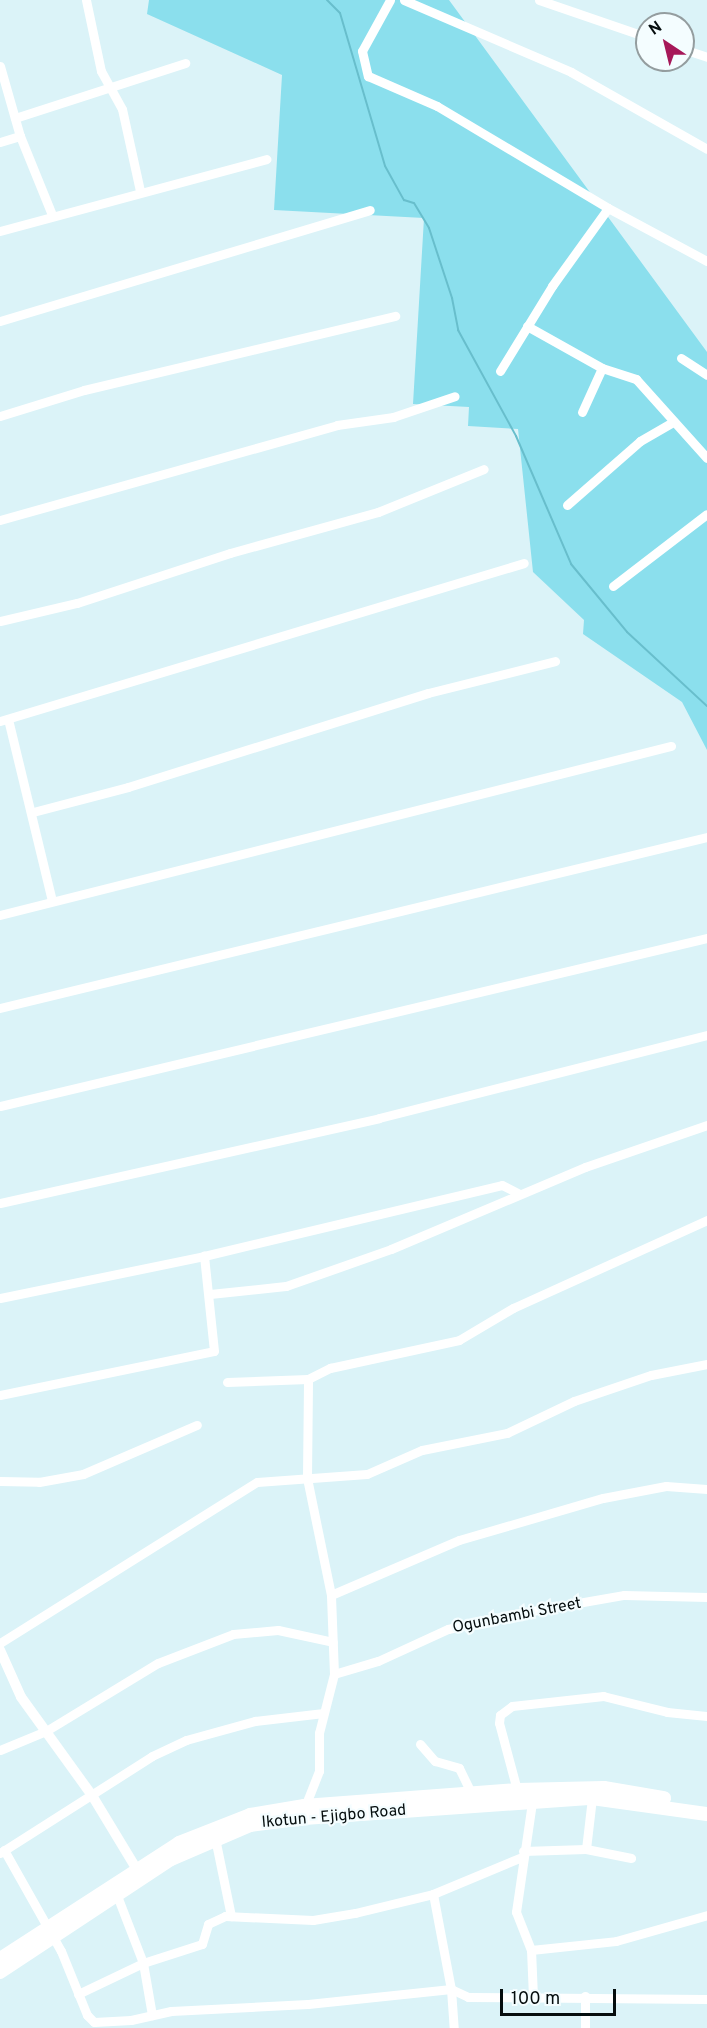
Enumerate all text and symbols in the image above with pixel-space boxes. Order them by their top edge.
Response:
north arrow [635,12,695,72]
text: N [645,17,666,40]
street label: Ogunbambi Street [451,1594,583,1638]
street label: Ikotun - Ejigbo Road [261,1801,407,1833]
scale bar [503,1977,618,2015]
text: 100 m [511,1988,560,2011]

